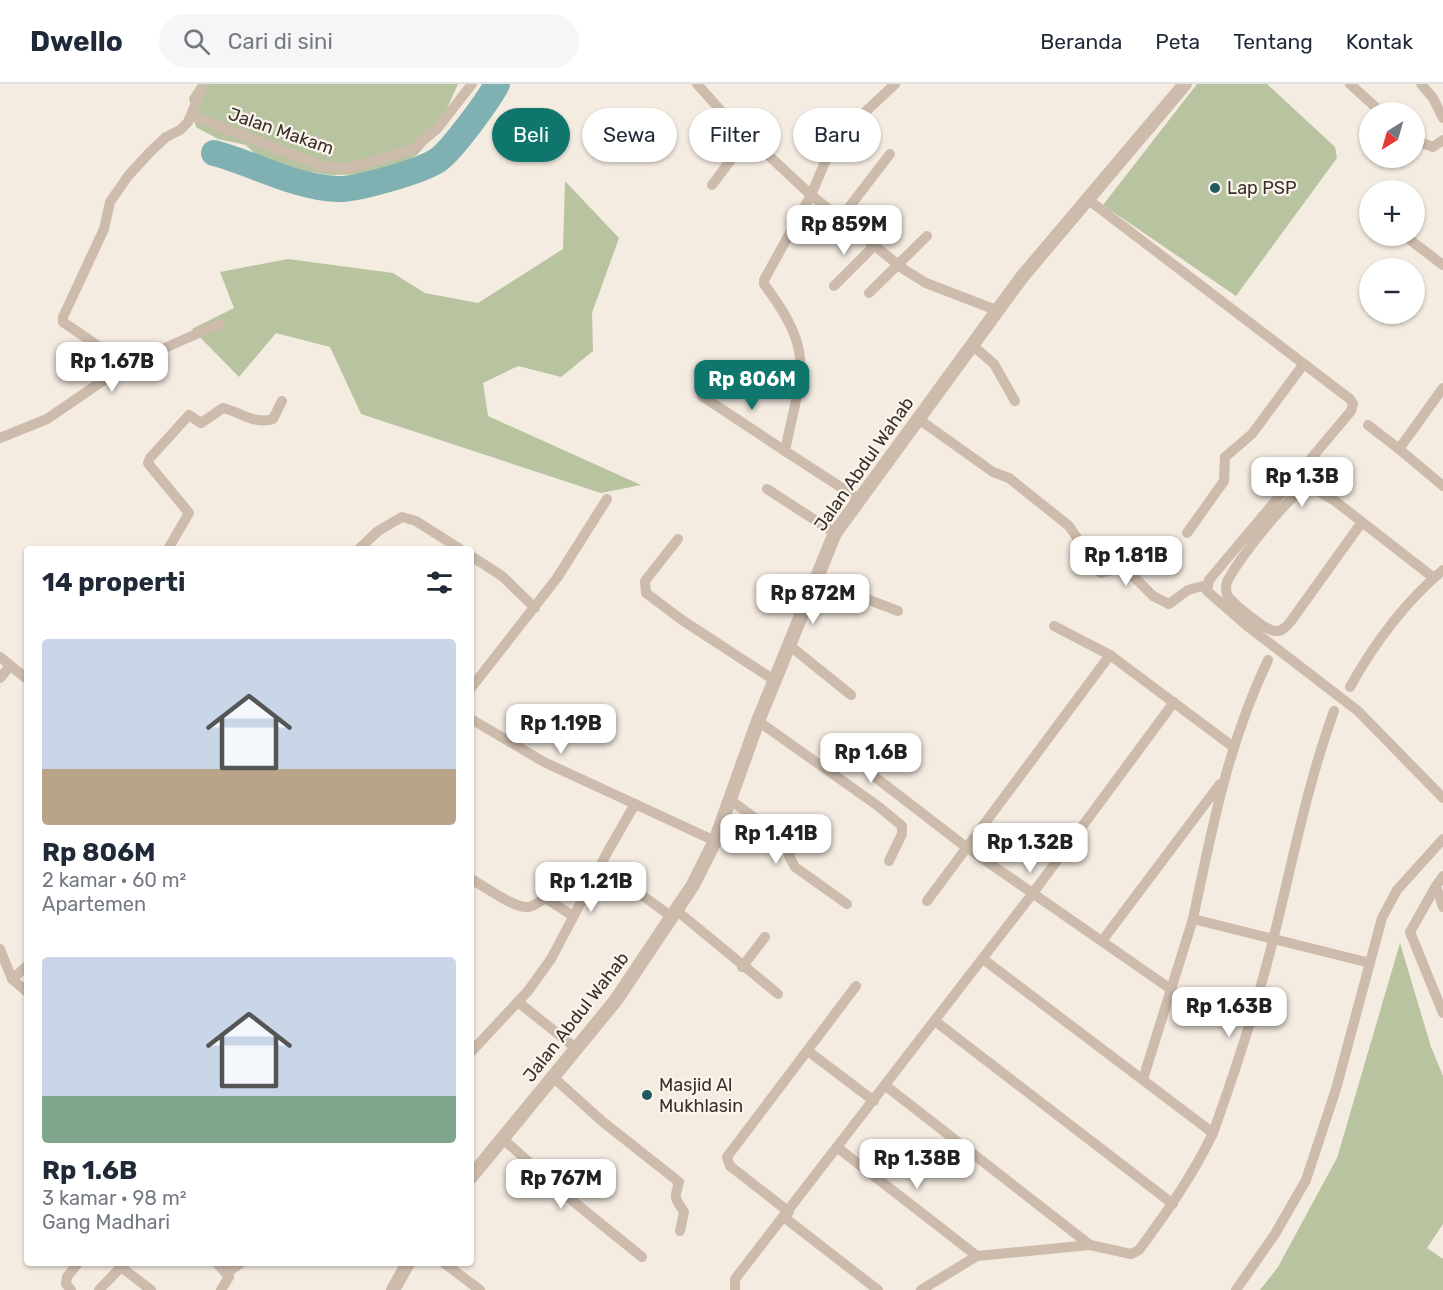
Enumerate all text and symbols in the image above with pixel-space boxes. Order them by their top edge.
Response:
search box [159,14,579,68]
text: Dwello [30,25,123,58]
icon: search [180,25,213,58]
text: Cari di sini [228,28,333,55]
text: Beranda [1040,29,1122,54]
text: Peta [1155,29,1200,54]
text: Tentang [1233,29,1313,54]
text: Kontak [1346,29,1413,54]
north arrow [1359,102,1425,168]
map controls [1359,102,1425,324]
street label: Jalan Makam [225,103,337,159]
chip: Beli [492,108,570,162]
chip: Sewa [582,108,677,162]
chip: Filter [689,108,781,162]
chip: Baru [793,108,881,162]
place label: Lap PSP [1227,177,1297,199]
button: + [1359,180,1425,246]
marker: Lap PSP [1208,181,1222,195]
pin: Rp 859M [789,205,899,256]
text: Rp 859M [801,212,887,236]
button: − [1359,258,1425,324]
pin: Rp 1.67B [50,342,174,393]
text: Rp 1.67B [70,349,154,373]
pin: Rp 806M [697,360,807,411]
text: Rp 806M [708,367,796,391]
street label: Jalan Abdul Wahab [809,393,919,535]
pin: Rp 1.3B [1247,457,1357,508]
text: Rp 1.3B [1265,464,1339,488]
pin: Rp 1.81B [1064,536,1188,587]
text: Rp 1.81B [1084,543,1168,567]
icon: filters [423,566,456,599]
text: 14 properti [42,567,185,598]
pin: Rp 872M [758,574,868,625]
text: Rp 872M [770,581,856,605]
icon: home [195,678,303,786]
pin: Rp 1.19B [499,704,623,755]
text: Rp 1.19B [520,711,602,735]
pin: Rp 1.6B [816,733,926,784]
text: Rp 1.6B [834,740,908,764]
pin: Rp 1.41B [714,814,838,865]
text: Rp 1.41B [734,821,818,845]
pin: Rp 1.32B [968,823,1092,874]
text: Rp 1.32B [987,830,1073,854]
text: Rp 806M [42,837,156,868]
pin: Rp 1.21B [529,862,653,913]
text: 2 kamar · 60 m² [42,868,186,892]
text: Rp 1.21B [549,869,633,893]
text: Apartemen [42,892,146,916]
street label: Jalan Abdul Wahab [518,948,634,1086]
pin: Rp 1.63B [1167,987,1291,1038]
text: Rp 1.63B [1186,994,1272,1018]
icon: home [195,996,303,1104]
place label: Masjid Al Mukhlasin [659,1074,743,1117]
marker: Masjid Al Mukhlasin [640,1088,654,1102]
pin: Rp 1.38B [855,1139,979,1190]
text: Rp 1.38B [873,1146,961,1170]
text: Rp 1.6B [42,1155,137,1186]
pin: Rp 767M [506,1159,616,1210]
text: Rp 767M [520,1166,602,1190]
text: 3 kamar · 98 m² [42,1186,187,1210]
text: Gang Madhari [42,1210,170,1234]

